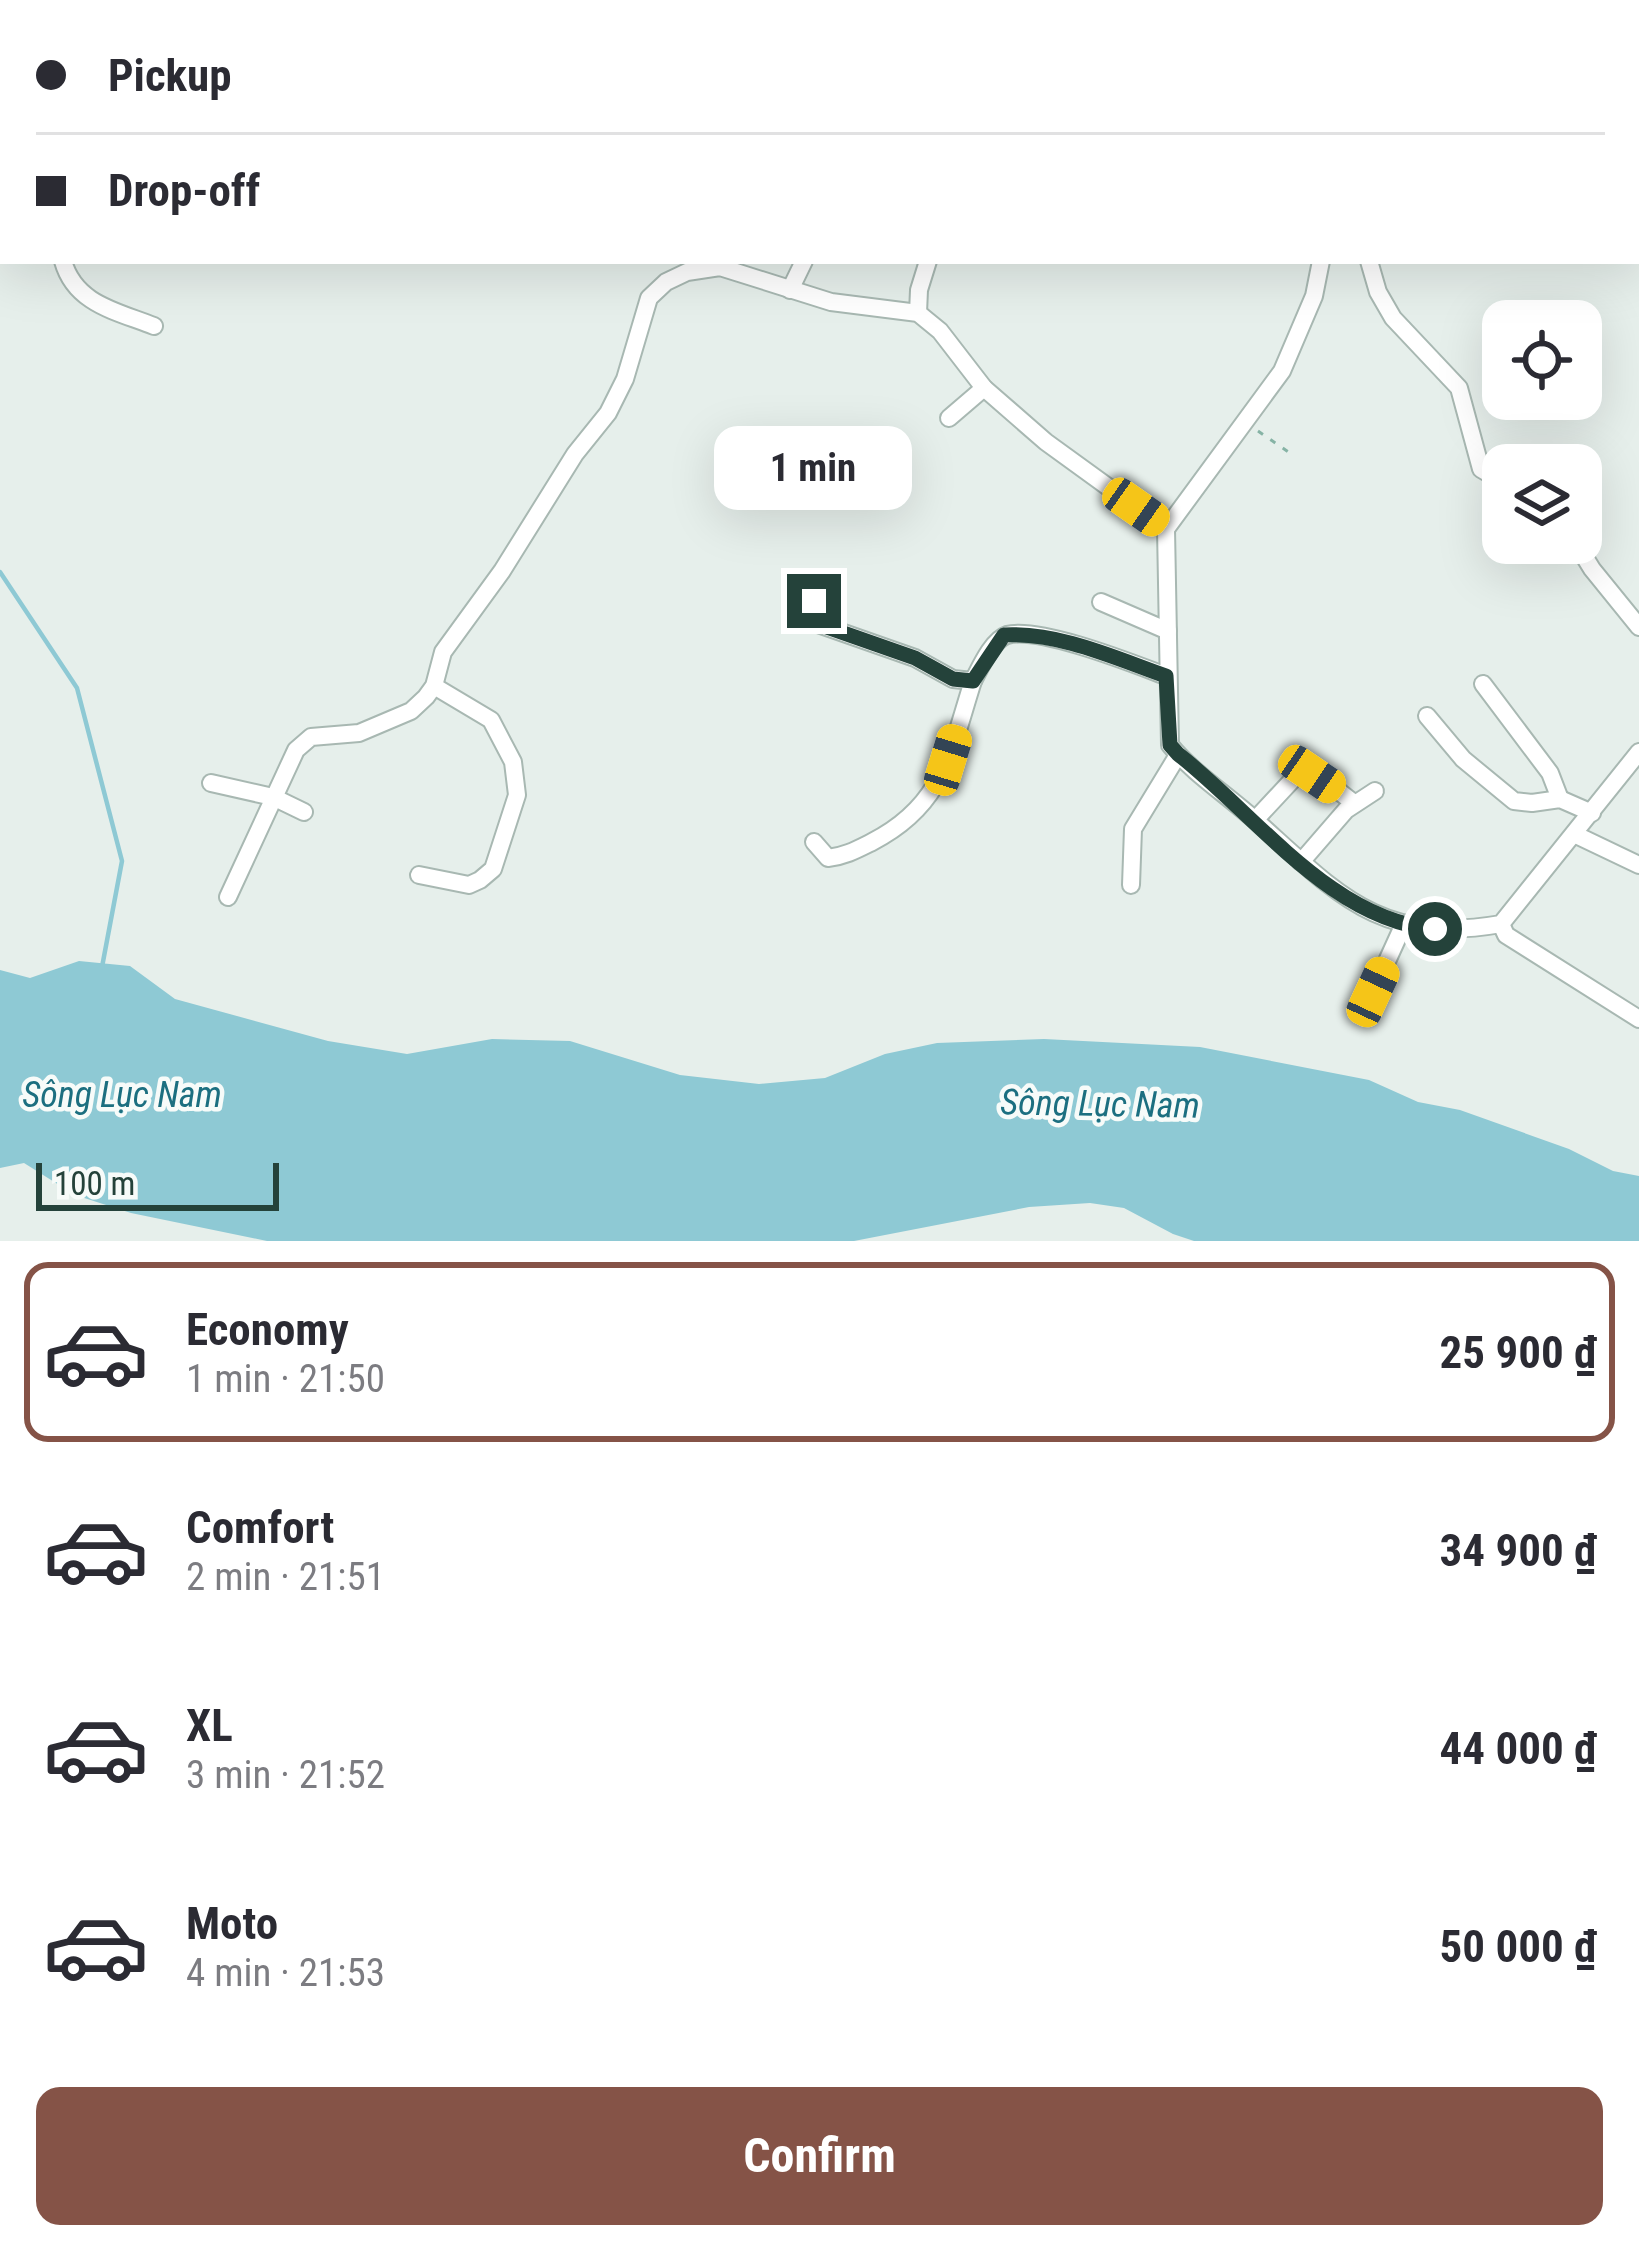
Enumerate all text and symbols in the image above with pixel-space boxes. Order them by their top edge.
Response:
text: Pickup [108,49,232,102]
text: Drop-off [108,164,260,217]
map controls [1482,300,1602,564]
button: locate [1482,300,1602,420]
callout: 1 min [715,427,913,511]
button: layers [1482,444,1602,564]
text: 1 min [770,445,856,491]
car [1096,472,1176,542]
route end [787,574,841,628]
car [920,720,976,800]
car [1272,739,1352,809]
route start [1408,902,1462,956]
car [1341,952,1405,1032]
water label: Sông Lục Nam [22,1074,222,1116]
water label: Sông Lục Nam [1000,1081,1200,1127]
scale bar [36,1157,279,1210]
text: 100 m [54,1164,135,1203]
icon: car [42,1298,150,1406]
text: Economy [186,1303,349,1356]
text: 25 900 ₫ [1440,1326,1597,1379]
text: 1 min · 21:50 [186,1356,385,1402]
icon: car [42,1496,150,1604]
text: Comfort [186,1501,334,1554]
text: 34 900 ₫ [1440,1524,1597,1577]
text: 2 min · 21:51 [186,1554,385,1600]
icon: car [42,1694,150,1802]
text: XL [186,1699,233,1752]
text: 44 000 ₫ [1440,1722,1597,1775]
text: 3 min · 21:52 [186,1752,385,1798]
icon: car [42,1892,150,2000]
text: Moto [186,1897,278,1950]
text: 50 000 ₫ [1440,1920,1597,1973]
text: 4 min · 21:53 [186,1950,385,1996]
button: Confirm [36,2087,1603,2225]

